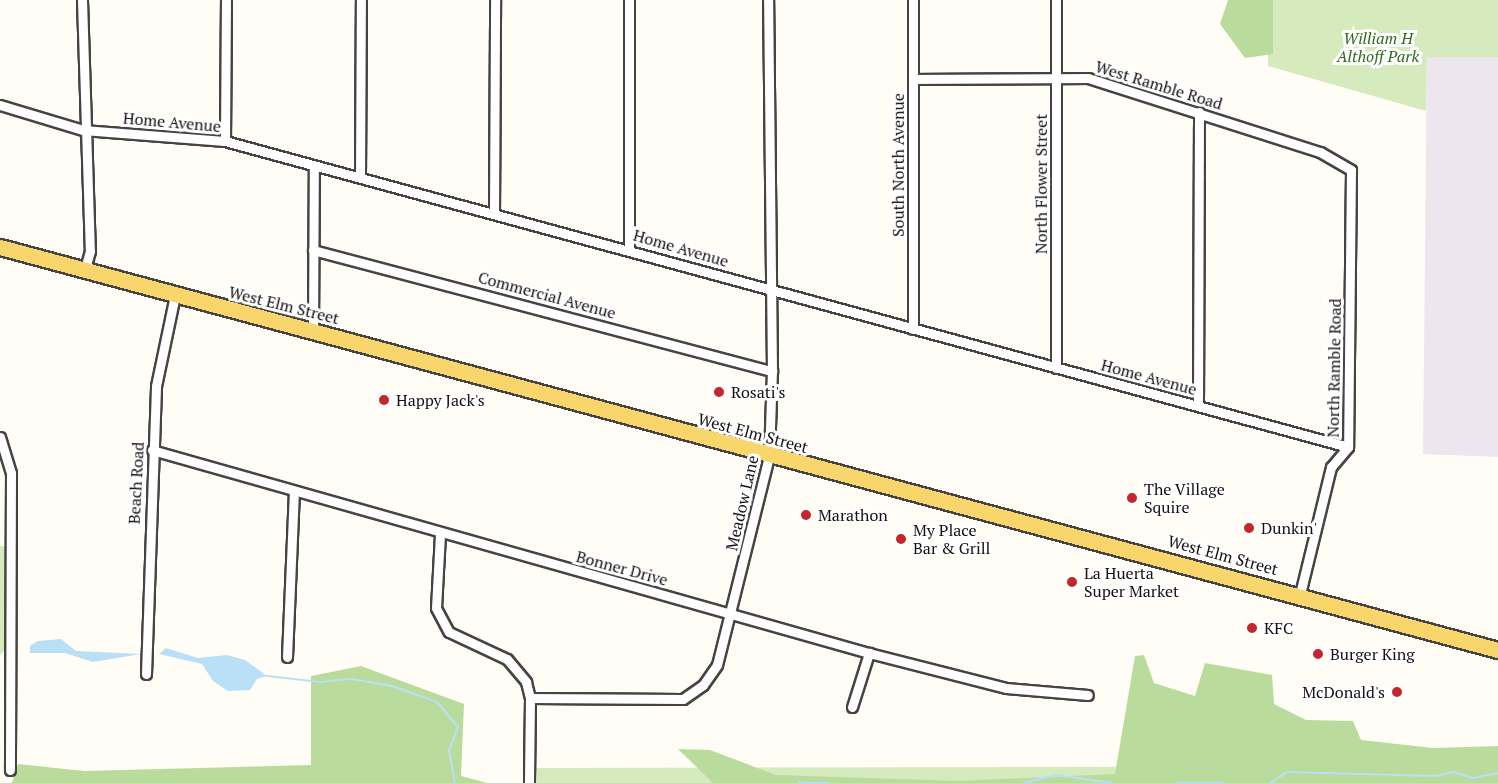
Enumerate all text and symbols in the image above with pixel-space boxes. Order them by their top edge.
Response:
park label: William H Althoff Park [1337,28,1419,66]
street label: West Ramble Road [1093,57,1225,113]
street label: South North Avenue [888,93,908,237]
street label: Home Avenue [122,108,222,136]
street label: North Flower Street [1031,114,1051,254]
street label: Home Avenue [631,225,731,271]
street label: Commercial Avenue [476,267,618,323]
street label: West Elm Street [227,282,341,328]
street label: North Ramble Road [1323,298,1345,438]
street label: Home Avenue [1099,355,1199,399]
place label: Rosati's [731,382,786,402]
marker: Rosati's [712,385,726,399]
place label: Happy Jack's [396,390,485,410]
marker: Happy Jack's [377,393,391,407]
street label: West Elm Street [696,409,810,457]
street label: Beach Road [124,441,148,525]
street label: Meadow Lane [722,453,762,553]
place label: The Village Squire [1144,479,1225,517]
marker: The Village Squire [1125,491,1139,505]
place label: Marathon [818,505,888,525]
marker: Marathon [799,508,813,522]
place label: Dunkin' [1261,518,1317,538]
place label: My Place Bar & Grill [913,520,990,558]
marker: Dunkin' [1242,521,1256,535]
street label: West Elm Street [1166,531,1280,579]
marker: My Place Bar & Grill [894,532,908,546]
street label: Bonner Drive [574,547,670,589]
place label: La Huerta Super Market [1084,563,1179,601]
marker: La Huerta Super Market [1065,575,1079,589]
place label: KFC [1264,618,1293,638]
marker: KFC [1245,621,1259,635]
place label: Burger King [1330,644,1415,664]
marker: Burger King [1311,647,1325,661]
place label: McDonald's [1302,682,1385,702]
marker: McDonald's [1390,685,1404,699]

